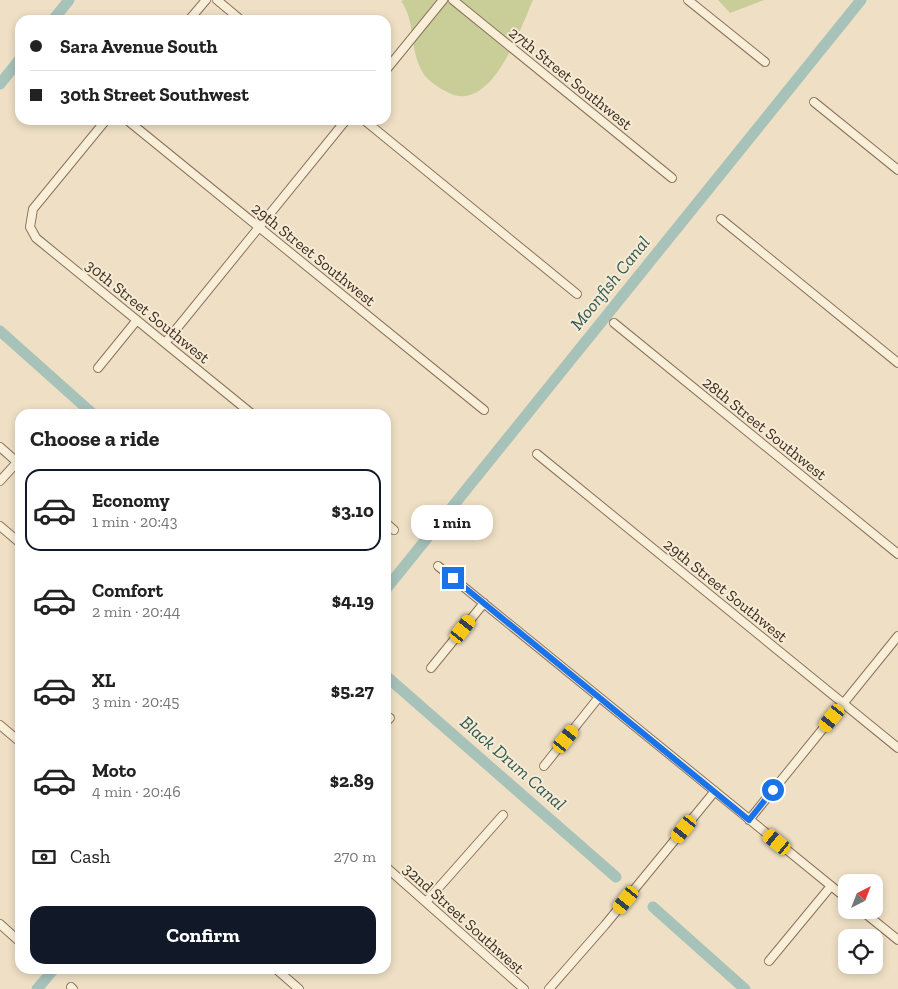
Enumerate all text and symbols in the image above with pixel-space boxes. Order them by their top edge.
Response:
street label: 27th Street Southwest [505,23,636,134]
text: Sara Avenue South [60,35,218,58]
text: 30th Street Southwest [60,83,249,106]
street label: 29th Street Southwest [248,199,379,310]
water label: Moonfish Canal [565,232,655,334]
street label: 30th Street Southwest [82,256,214,367]
street label: 28th Street Southwest [699,373,830,484]
text: Choose a ride [30,425,160,452]
icon: car [32,488,77,533]
text: Economy [92,489,170,512]
text: $3.10 [332,499,374,522]
callout: 1 min [412,506,494,540]
text: 1 min · 20:43 [92,512,178,531]
text: 1 min [433,513,471,532]
street label: 29th Street Southwest [660,535,791,646]
route end [442,567,464,589]
icon: car [32,578,77,623]
text: Comfort [92,579,163,602]
text: $4.19 [332,589,374,612]
text: 2 min · 20:44 [92,602,180,621]
car [447,613,478,645]
icon: car [32,668,77,713]
text: XL [92,669,115,692]
text: $5.27 [331,679,374,702]
text: 3 min · 20:45 [92,692,180,711]
car [816,702,847,734]
water label: Black Drum Canal [456,711,570,815]
car [550,723,581,755]
icon: car [32,758,77,803]
text: Moto [92,759,136,782]
text: $2.89 [330,769,374,792]
route start [762,779,784,801]
text: 4 min · 20:46 [92,782,181,801]
car [668,813,699,845]
car [760,827,793,857]
icon: cash [30,843,58,871]
text: Cash [70,845,110,868]
text: 270 m [334,847,376,866]
street label: 32nd Street Southwest [399,859,528,978]
north arrow [838,874,882,919]
map controls [838,874,883,974]
car [610,884,641,916]
button: Confirm [30,906,376,964]
button: locate [838,929,883,974]

